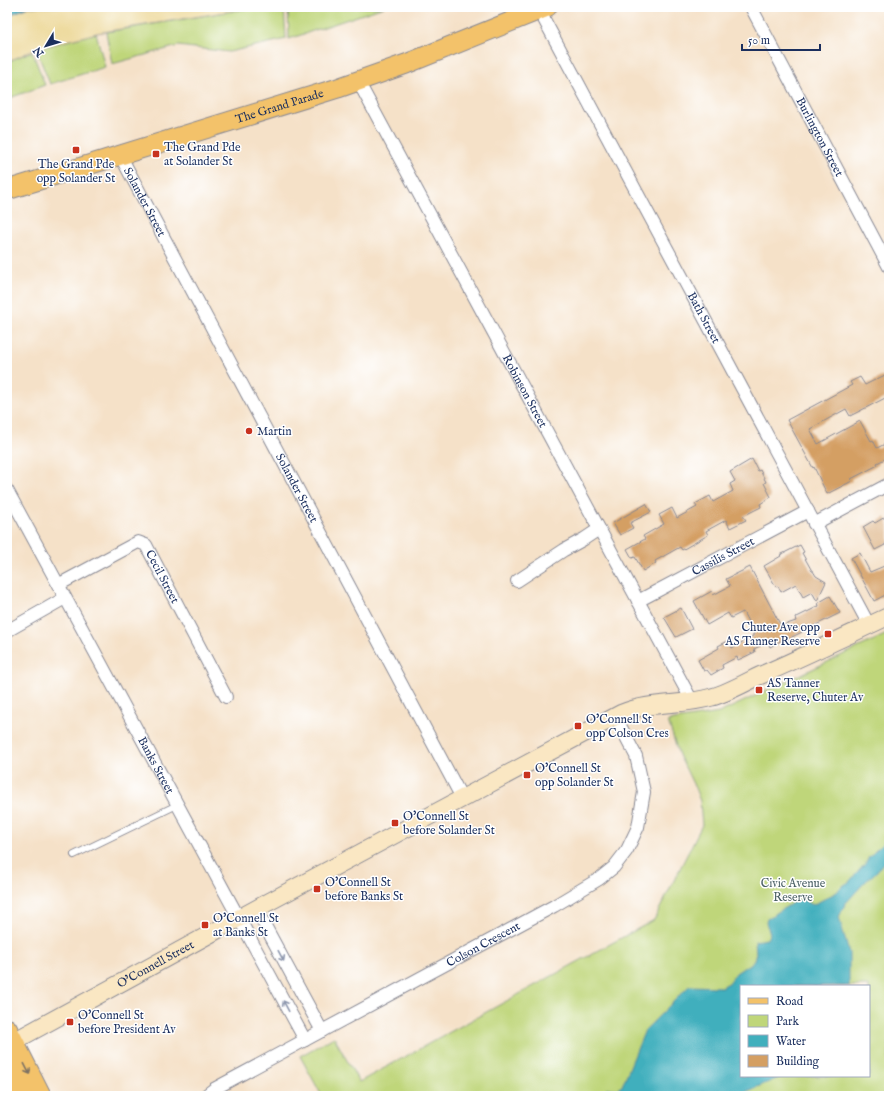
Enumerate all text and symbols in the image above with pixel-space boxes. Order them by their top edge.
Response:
north arrow [26,26,66,66]
scale bar [742,26,820,52]
text: 50 m [748,33,770,48]
text: N [30,43,48,60]
street label: The Grand Parade [234,86,326,127]
street label: Burlington Street [792,95,847,179]
place label: The Grand Pde at Solander St [164,140,241,169]
marker: The Grand Pde opp Solander St [71,145,81,155]
marker: The Grand Pde at Solander St [151,149,161,159]
place label: The Grand Pde opp Solander St [37,157,115,187]
street label: Solander Street [120,165,169,239]
street label: Bath Street [684,289,723,346]
street label: Robinson Street [499,352,550,430]
place label: Martin [257,424,292,439]
marker: Martin [244,426,254,436]
street label: Solander Street [272,451,321,525]
street label: Cassilis Street [689,534,757,579]
street label: Cecil Street [142,548,182,606]
place label: Chuter Ave opp AS Tanner Reserve [724,620,820,649]
marker: Chuter Ave opp AS Tanner Reserve [823,629,833,639]
place label: AS Tanner Reserve, Chuter Av [766,676,864,705]
marker: AS Tanner Reserve, Chuter Av [754,685,764,695]
place label: O'Connell St opp Colson Cres [586,712,669,742]
marker: O'Connell St opp Colson Cres [573,721,583,731]
street label: Banks Street [134,734,177,797]
place label: O'Connell St opp Solander St [535,761,614,791]
marker: O'Connell St opp Solander St [522,770,532,780]
place label: O'Connell St before Solander St [403,809,495,838]
marker: O'Connell St before Solander St [390,818,400,828]
place label: O'Connell St before Banks St [325,875,403,904]
park label: Civic Avenue Reserve [761,876,826,905]
marker: O'Connell St before Banks St [312,884,322,894]
place label: O'Connell St at Banks St [213,911,279,940]
street label: Colson Crescent [444,919,523,971]
marker: O'Connell St at Banks St [200,920,210,930]
street label: O'Connell Street [114,937,197,992]
one-way arrow [278,950,285,962]
legend [740,985,870,1077]
text: Road [776,994,804,1009]
one-way arrow [282,1000,289,1012]
place label: O'Connell St before President Av [78,1008,176,1037]
text: Park [776,1014,799,1029]
marker: O'Connell St before President Av [65,1017,75,1027]
text: Water [776,1034,807,1049]
text: Building [776,1054,820,1069]
one-way arrow [24,1063,31,1075]

